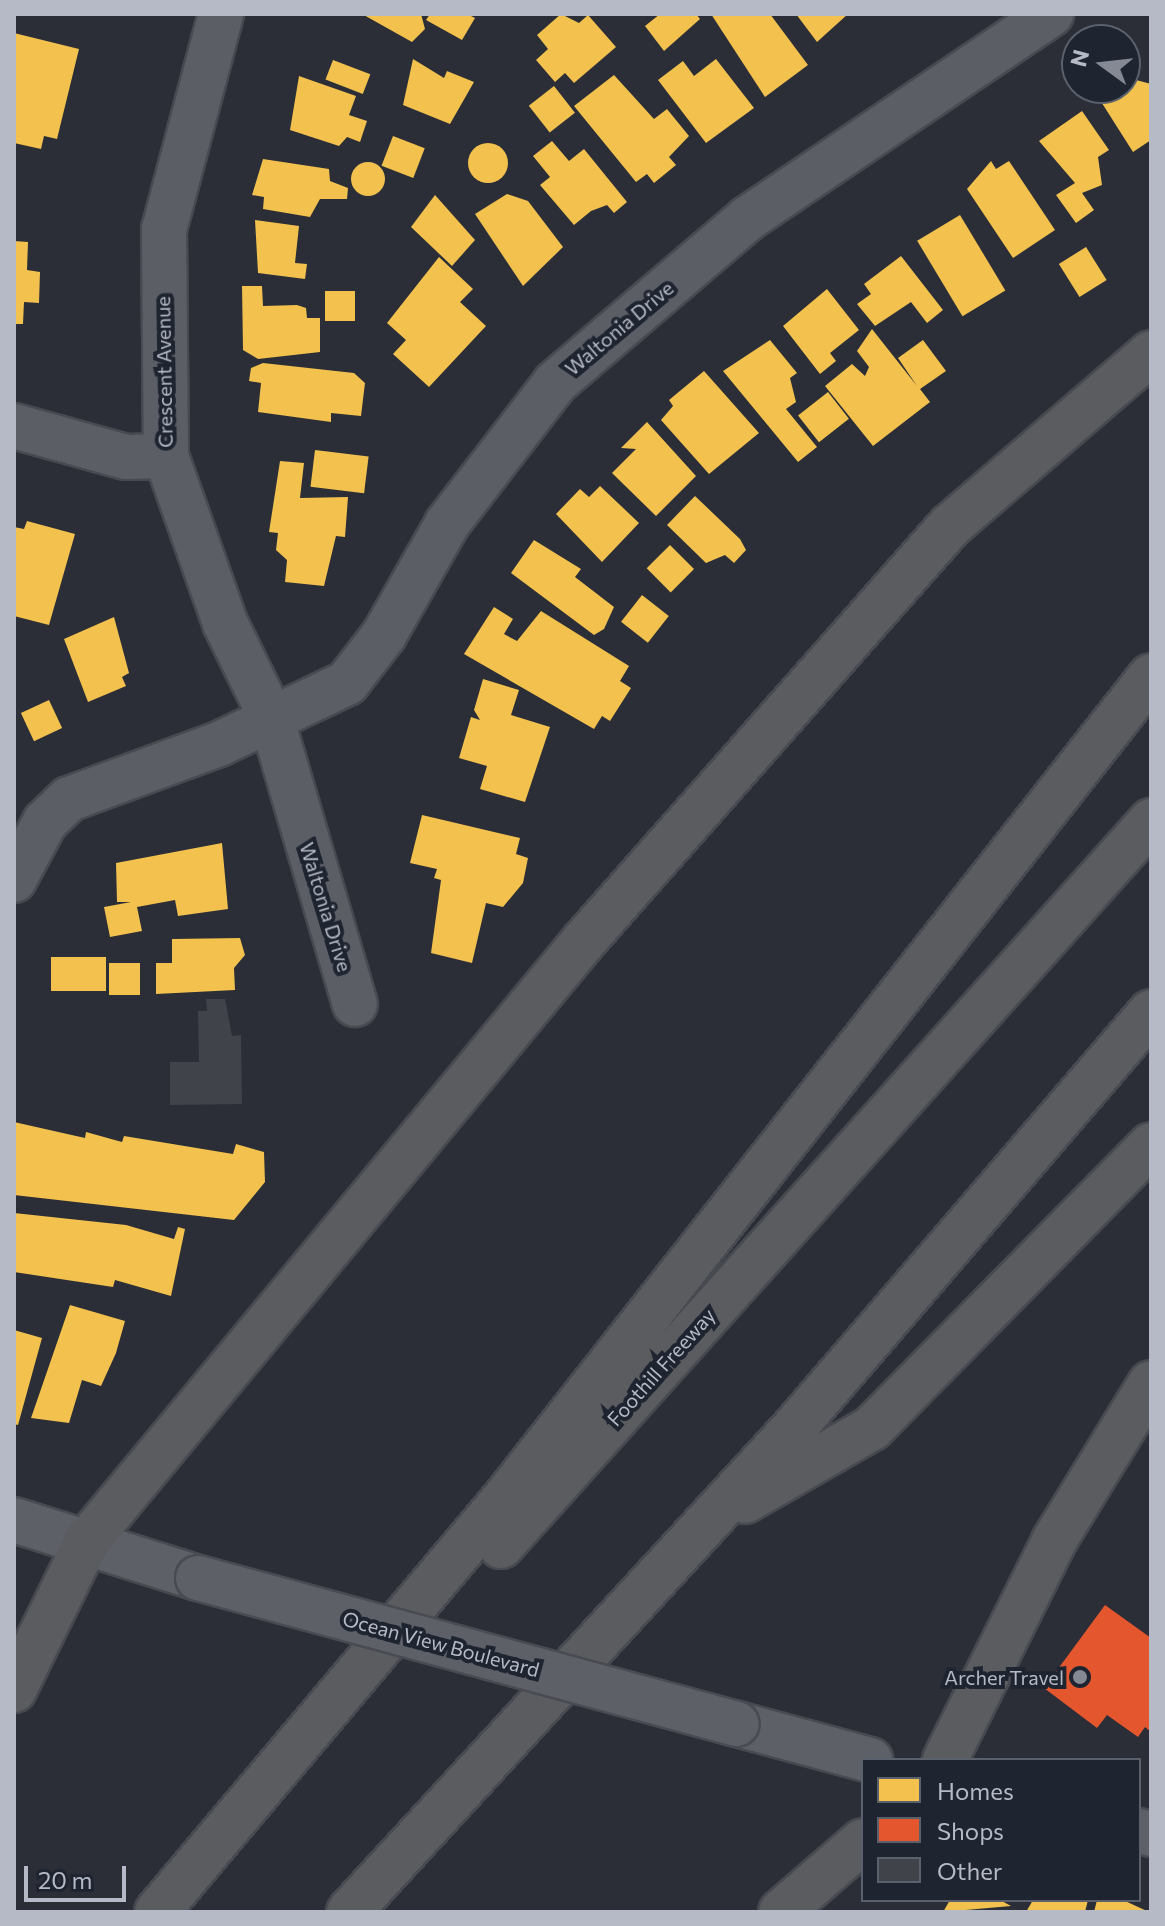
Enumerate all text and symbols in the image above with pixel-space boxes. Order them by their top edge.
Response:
north arrow [1061,24,1141,104]
text: N [1064,47,1094,70]
street label: Waltonia Drive [560,276,678,380]
street label: Crescent Avenue [151,296,177,448]
street label: Waltonia Drive [295,839,357,975]
street label: Foothill Freeway [602,1303,720,1431]
street label: Ocean View Boulevard [340,1606,542,1682]
place label: Archer Travel [944,1665,1064,1689]
marker: Archer Travel [1071,1668,1089,1686]
legend [861,1758,1141,1902]
text: Homes [937,1776,1014,1805]
text: Shops [937,1816,1004,1845]
scale bar [28,1850,130,1900]
text: Other [937,1856,1002,1885]
text: 20 m [38,1865,92,1894]

